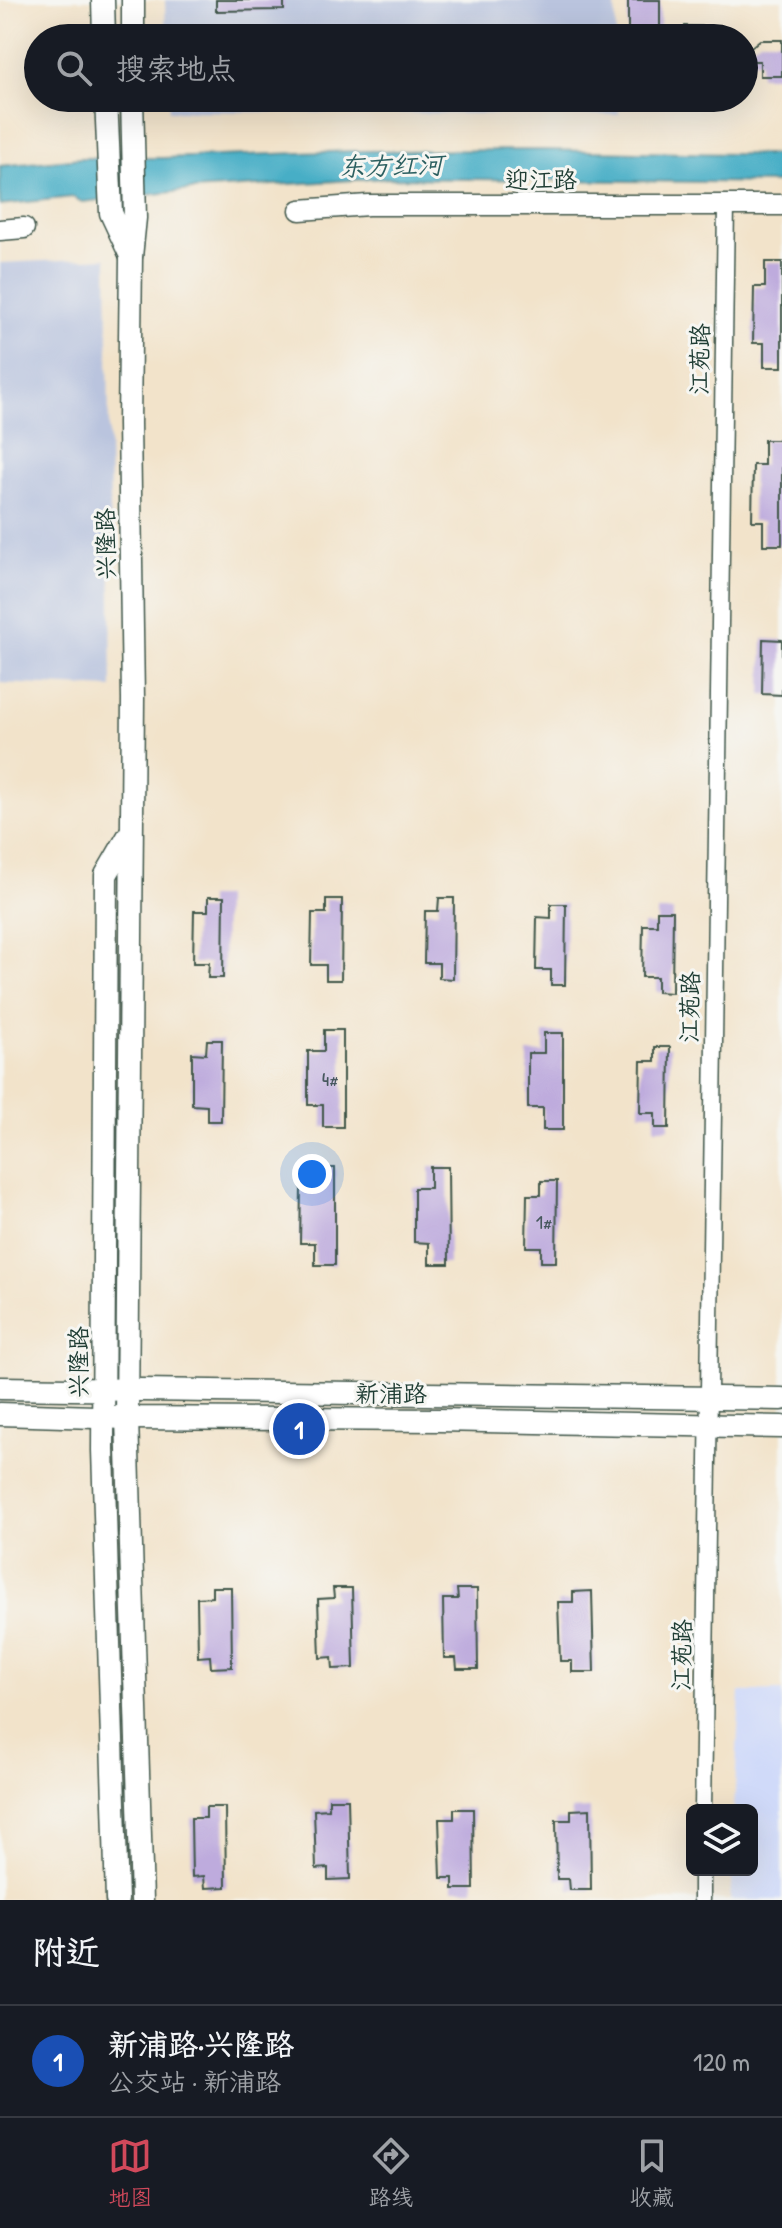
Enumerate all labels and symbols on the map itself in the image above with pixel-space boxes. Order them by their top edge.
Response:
water label: 东方红河 [339,147,447,183]
street label: 迎江路 [505,163,577,195]
street label: 江苑路 [682,323,716,395]
street label: 兴隆路 [88,508,122,580]
street label: 江苑路 [672,971,706,1043]
house number: 4# [322,1065,338,1092]
your location [292,1154,332,1194]
house number: 1# [536,1208,552,1235]
street label: 兴隆路 [62,1326,94,1398]
street label: 新浦路 [355,1377,427,1409]
pin: 1 [273,1399,325,1459]
street label: 江苑路 [664,1619,698,1691]

